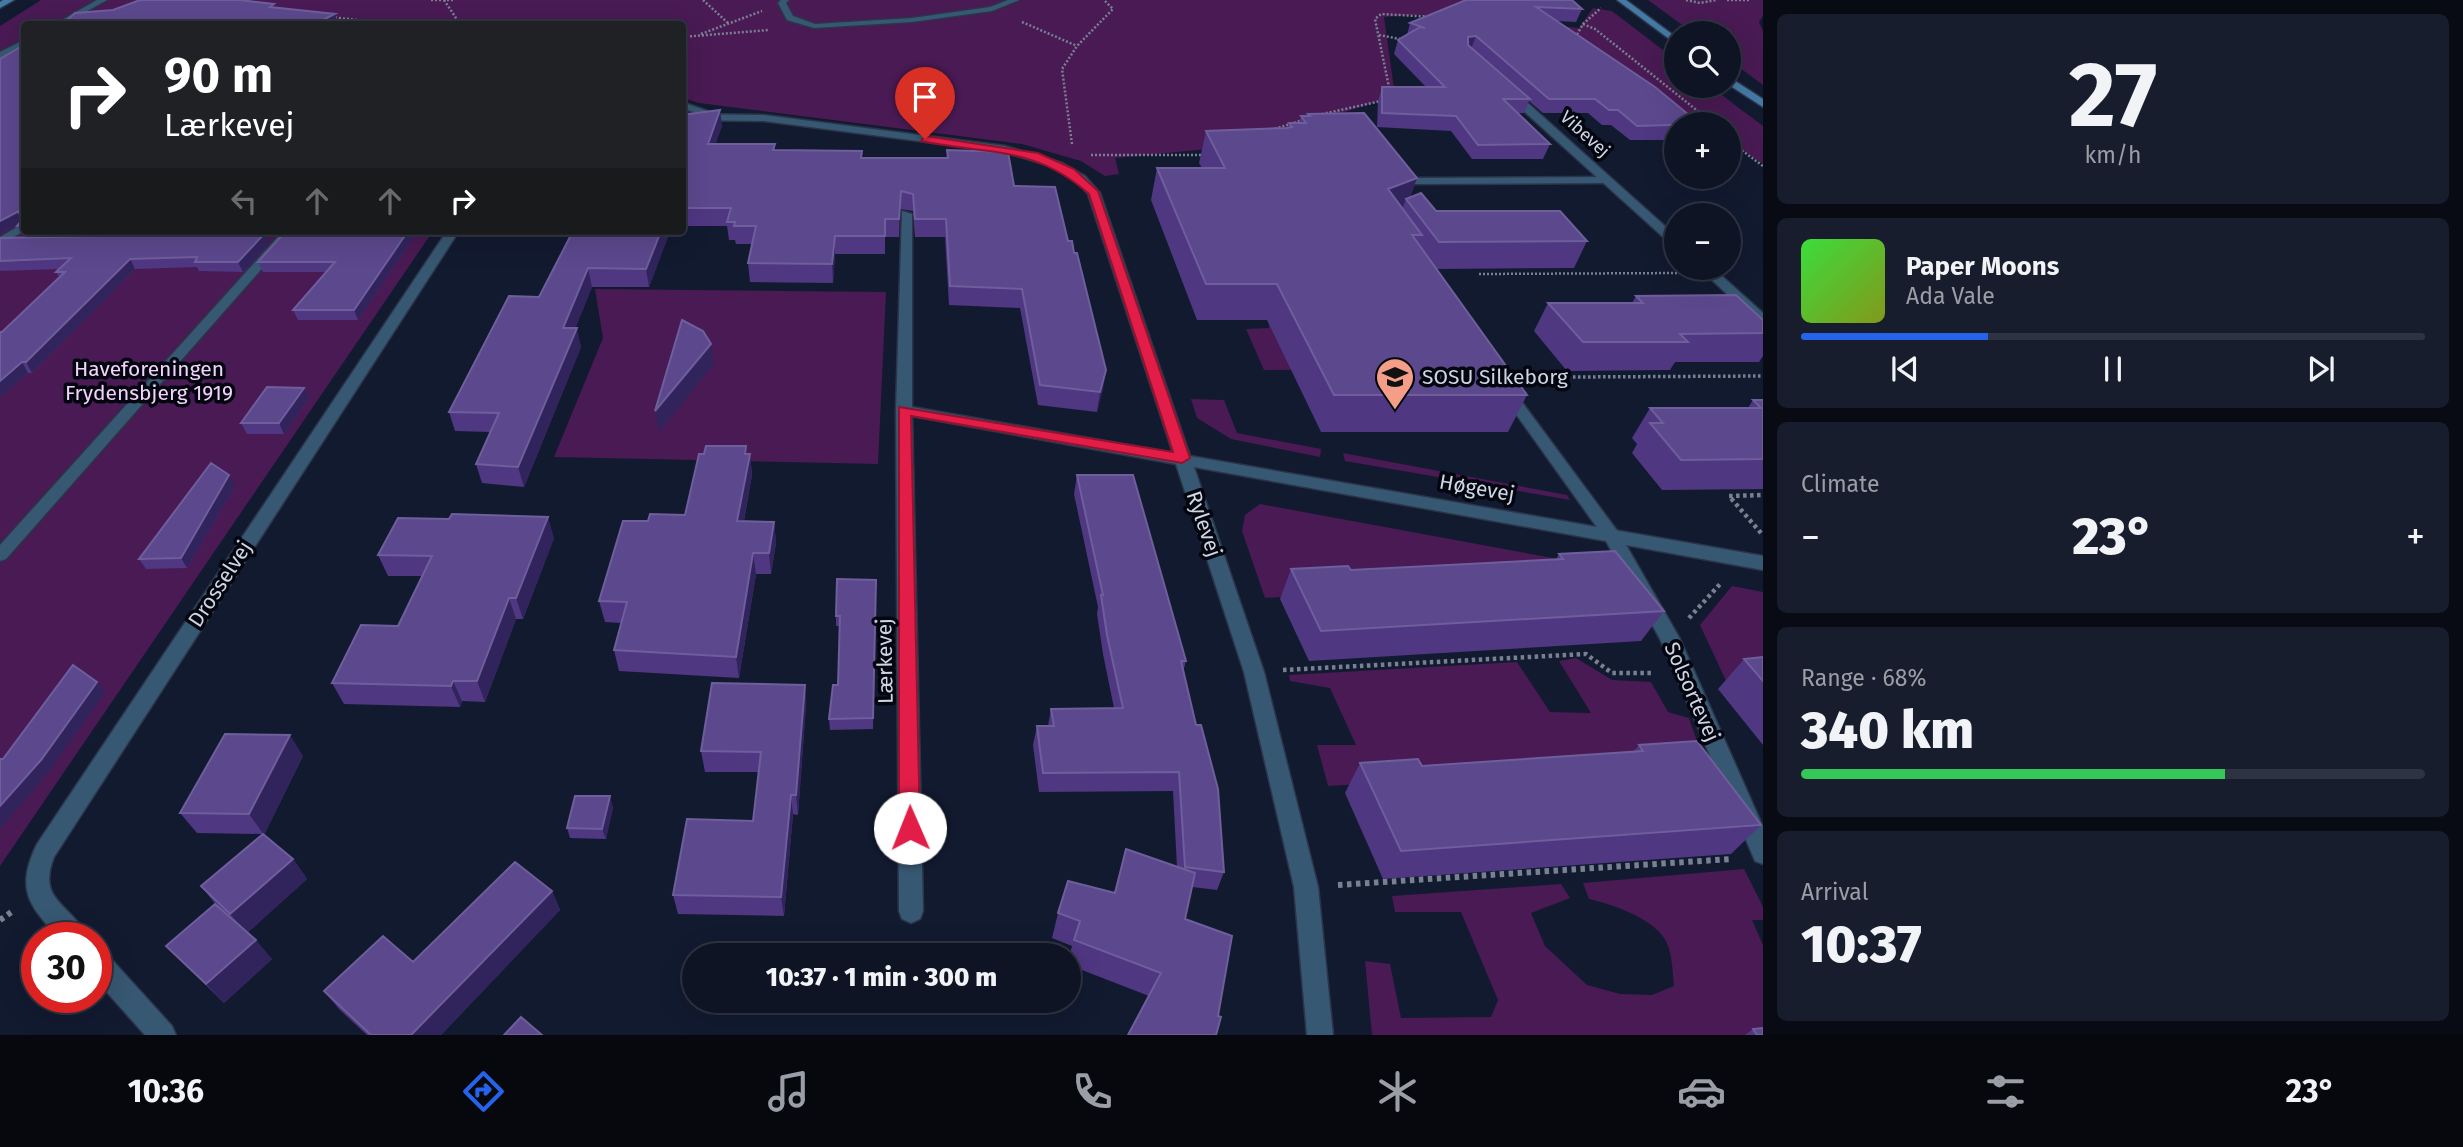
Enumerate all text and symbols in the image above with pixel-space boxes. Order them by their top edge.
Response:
map controls [1664,21,1741,280]
button: search [1664,21,1741,98]
text: 27 [2069,41,2157,150]
text: 90 m [164,46,273,105]
icon: right [49,49,140,140]
pin [895,67,955,139]
icon: arrive [906,78,944,116]
text: Lærkevej [164,106,295,144]
street label: Vibevej [1556,106,1614,162]
button: + [1664,112,1741,189]
text: km/h [2085,141,2141,169]
icon: left [225,182,263,220]
icon: ahead [298,182,336,220]
icon: ahead [371,182,409,220]
icon: right [444,182,482,220]
button: − [1664,203,1741,280]
text: Paper Moons [1906,251,2059,282]
text: Ada Vale [1906,282,1995,310]
icon: previous [1886,350,1924,388]
icon: pause [2094,350,2132,388]
icon: next [2302,350,2340,388]
park label: Haveforeningen Frydensbjerg 1919 [65,356,233,406]
school or university icon: SOSU Silkeborg [1374,356,1416,411]
place label: SOSU Silkeborg [1422,364,1568,390]
street label: Høgevej [1437,469,1517,507]
text: Climate [1801,470,1880,498]
street label: Rylevej [1181,488,1227,560]
text: 23° [2072,505,2154,568]
text: − [1801,514,1820,560]
text: + [2406,514,2425,560]
street label: Drosselvej [183,536,257,632]
street label: Lærkevej [871,618,899,704]
street label: Solsortevej [1659,638,1725,746]
text: Range · 68% [1801,664,1926,692]
text: 340 km [1801,699,1974,762]
position arrow [873,791,947,865]
text: Arrival [1801,878,1868,906]
text: 10:37 [1801,913,1922,976]
speed limit sign: 30 [21,922,112,1013]
text: 10:37 · 1 min · 300 m [766,962,997,993]
icon: directions [459,1067,508,1116]
icon: music [764,1067,813,1116]
icon: phone [1068,1067,1117,1116]
icon: climate [1373,1067,1422,1116]
icon: car [1677,1067,1726,1116]
icon: filters [1981,1067,2030,1116]
text: 10:36 [128,1072,204,1110]
text: 23° [2286,1072,2335,1110]

